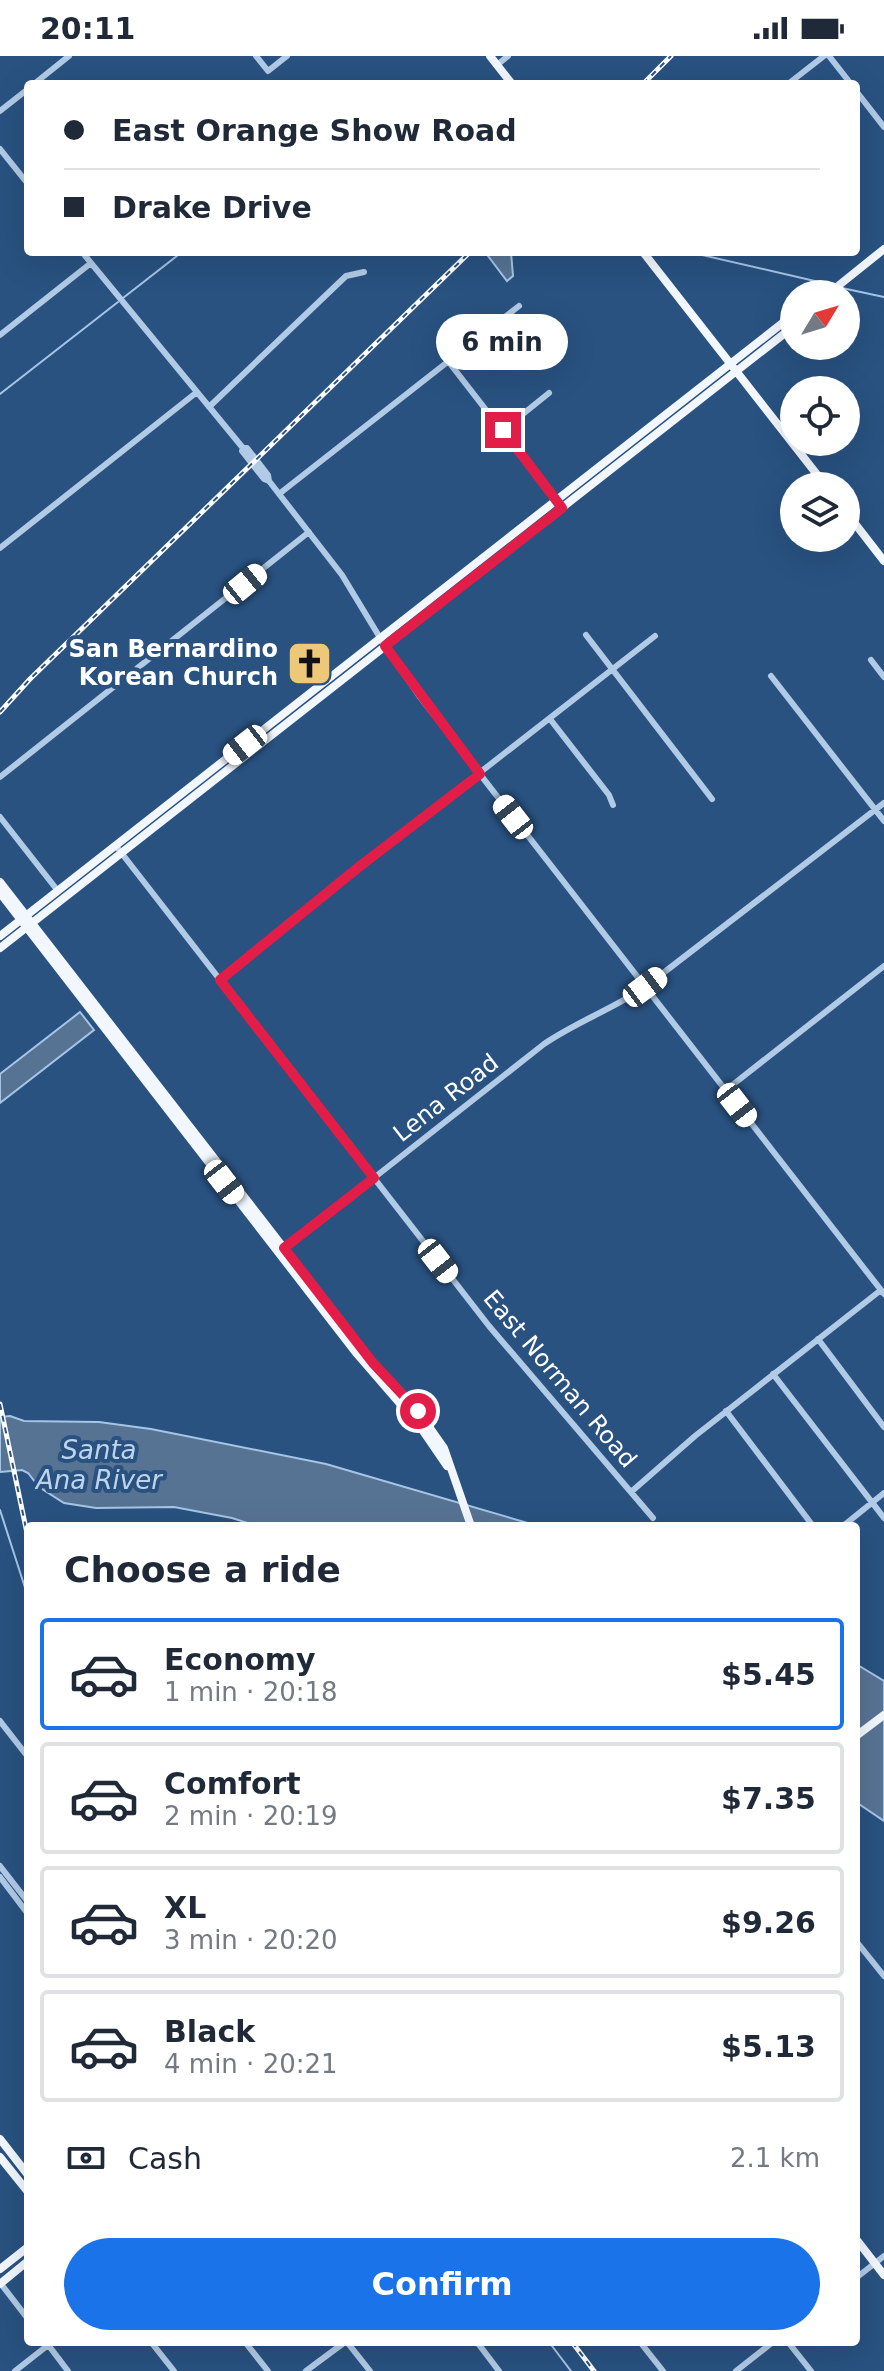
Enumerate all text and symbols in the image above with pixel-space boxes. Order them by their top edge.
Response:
text: 20:11 [40,11,136,46]
text: East Orange Show Road [112,113,517,148]
text: Drake Drive [112,190,312,225]
north arrow [780,280,860,360]
map controls [780,280,860,552]
callout: 6 min [437,314,569,370]
text: 6 min [461,327,543,357]
button: locate [780,376,860,456]
route end [485,412,521,448]
button: layers [780,472,860,552]
car [219,560,271,608]
place label: San Bernardino Korean Church [69,635,278,691]
church icon: San Bernardino Korean Church [285,639,333,687]
car [219,721,271,769]
car [489,791,537,843]
car [619,963,671,1011]
street label: Lena Road [388,1048,504,1148]
car [713,1079,761,1131]
car [200,1156,248,1208]
car [414,1235,462,1287]
street label: East Norman Road [478,1285,642,1473]
route start [400,1393,436,1429]
water label: Santa Ana River [34,1435,164,1495]
text: Choose a ride [64,1549,341,1590]
icon: car [68,1638,140,1710]
text: Economy [164,1642,316,1677]
text: $5.45 [721,1657,816,1692]
text: 1 min · 20:18 [164,1677,338,1707]
icon: car [68,1762,140,1834]
text: Comfort [164,1766,301,1801]
text: $7.35 [721,1781,816,1816]
text: 2 min · 20:19 [164,1801,338,1831]
icon: car [68,1886,140,1958]
text: XL [164,1890,206,1925]
text: $9.26 [721,1905,816,1940]
text: 3 min · 20:20 [164,1925,338,1955]
icon: car [68,2010,140,2082]
text: Black [164,2014,255,2049]
text: $5.13 [721,2029,816,2064]
text: 4 min · 20:21 [164,2049,338,2079]
icon: cash [64,2136,108,2180]
text: Cash [128,2141,202,2176]
text: 2.1 km [730,2143,820,2173]
button: Confirm [64,2238,820,2330]

